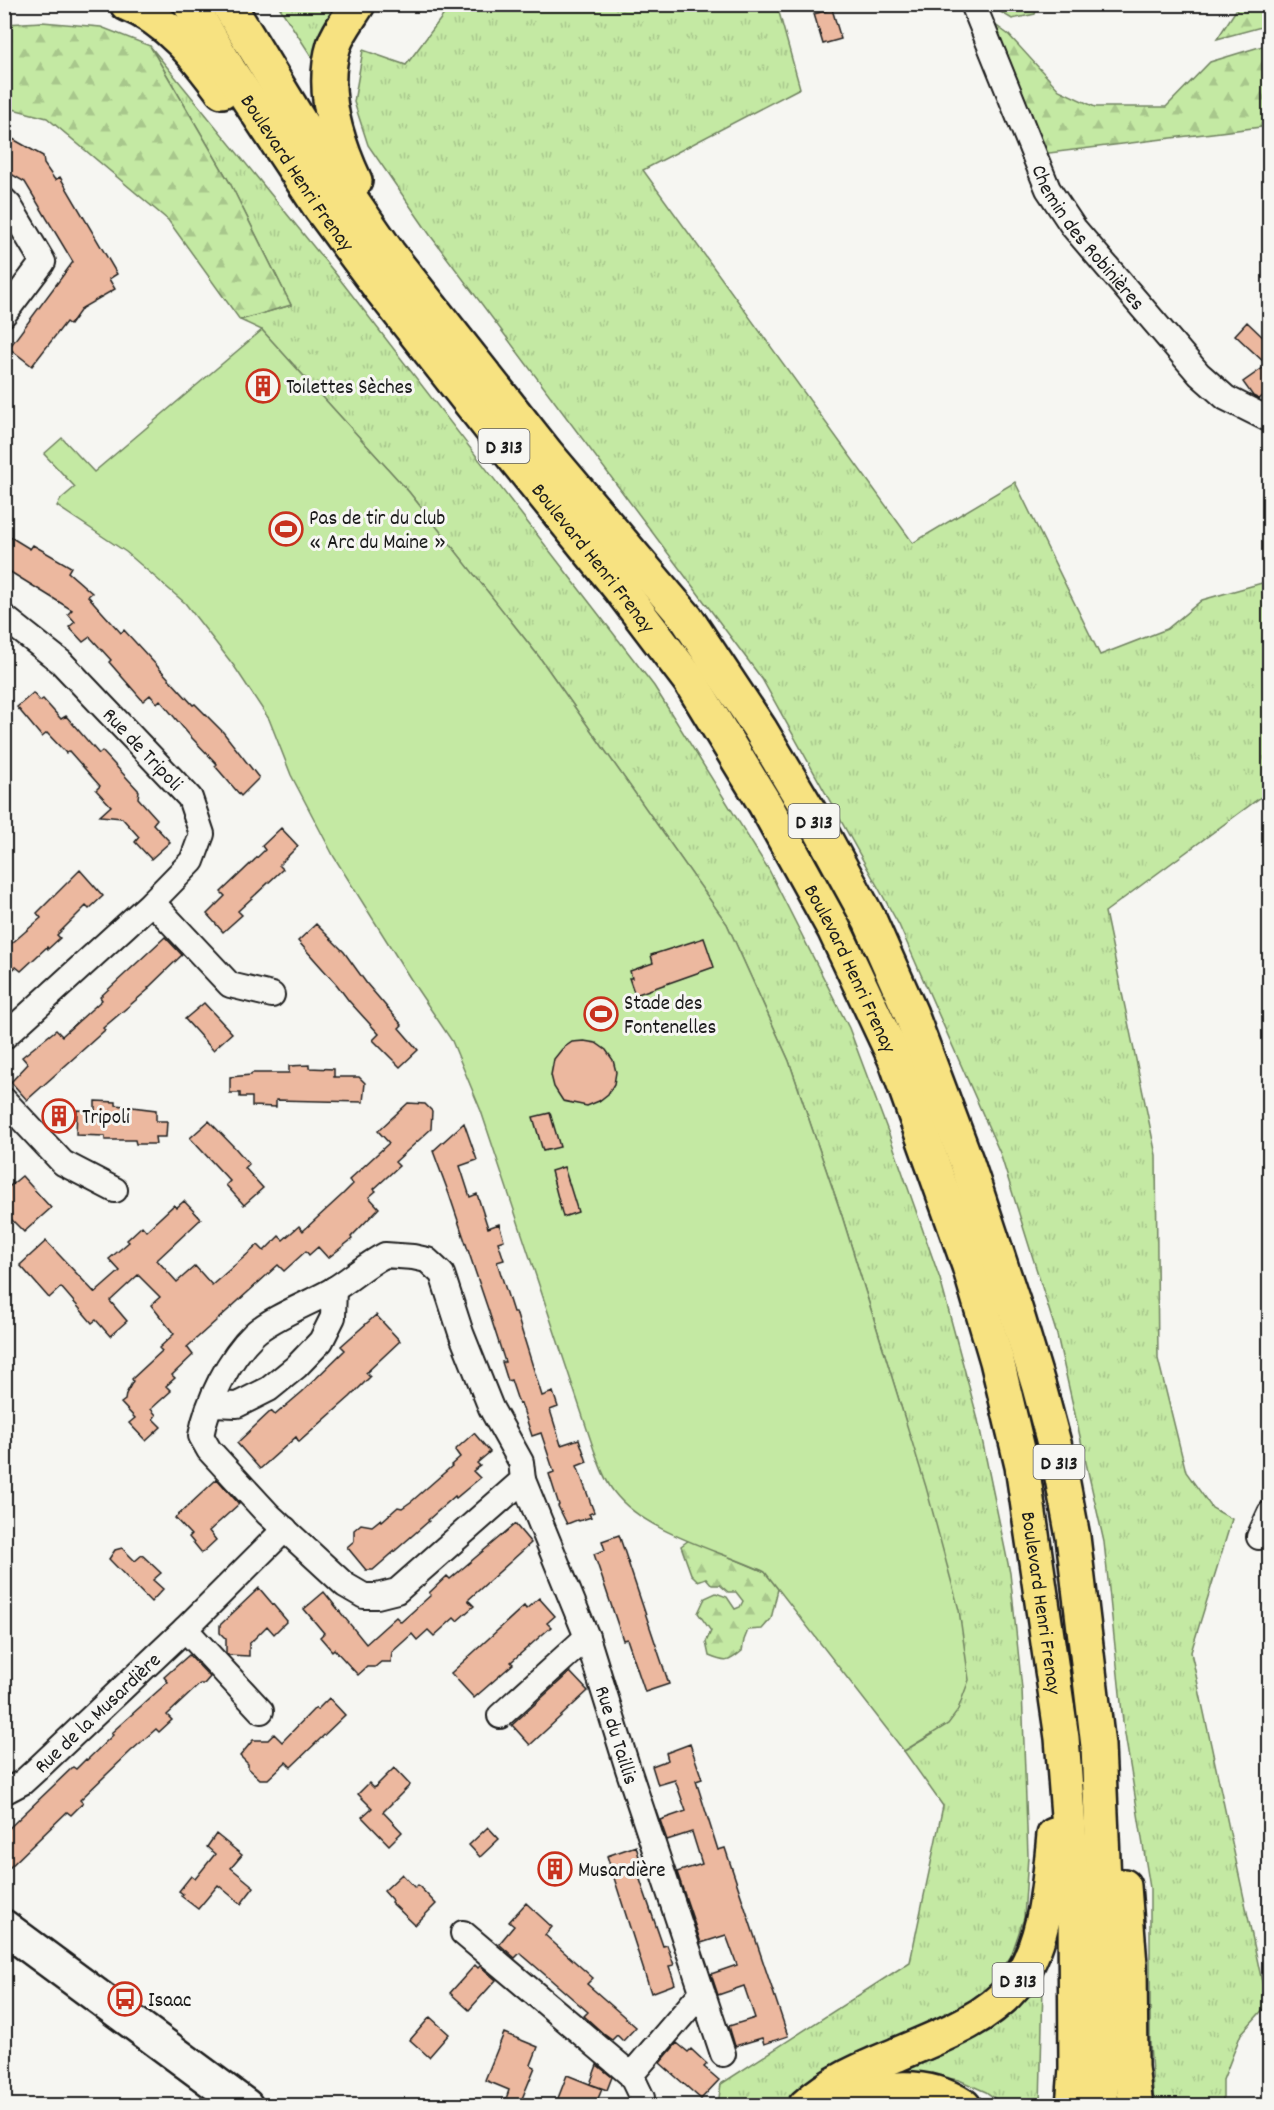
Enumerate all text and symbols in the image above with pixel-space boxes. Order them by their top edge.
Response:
street label: Boulevard Henri Frenay [231,89,360,259]
street label: Chemin des Robinières [1022,161,1150,318]
building icon: Toilettes Sèches [245,368,281,404]
place label: Toilettes Sèches [286,374,413,404]
road number: D 313 [478,429,530,463]
street label: Boulevard Henri Frenay [522,478,661,641]
place label: Pas de tir du club « Arc du Maine » [309,505,446,559]
sports icon: Pas de tir du club « Arc du Maine » [268,511,304,547]
street label: Rue de Tripoli [94,702,188,799]
road number: D 313 [788,804,840,838]
street label: Boulevard Henri Frenay [794,880,902,1059]
place label: Stade des Fontenelles [624,990,716,1044]
sports icon: Stade des Fontenelles [583,996,619,1032]
building icon: Tripoli [41,1098,77,1134]
place label: Tripoli [82,1104,130,1134]
road number: D 313 [1034,1445,1084,1479]
street label: Boulevard Henri Frenay [1011,1510,1067,1697]
street label: Rue de la Musardière [29,1647,169,1782]
street label: Rue du Taillis [585,1683,644,1789]
building icon: Musardière [537,1851,573,1887]
place label: Musardière [578,1857,666,1887]
road number: D 313 [992,1963,1044,1997]
bus stop icon: Isaac [107,1981,143,2017]
place label: Isaac [148,1987,192,2017]

